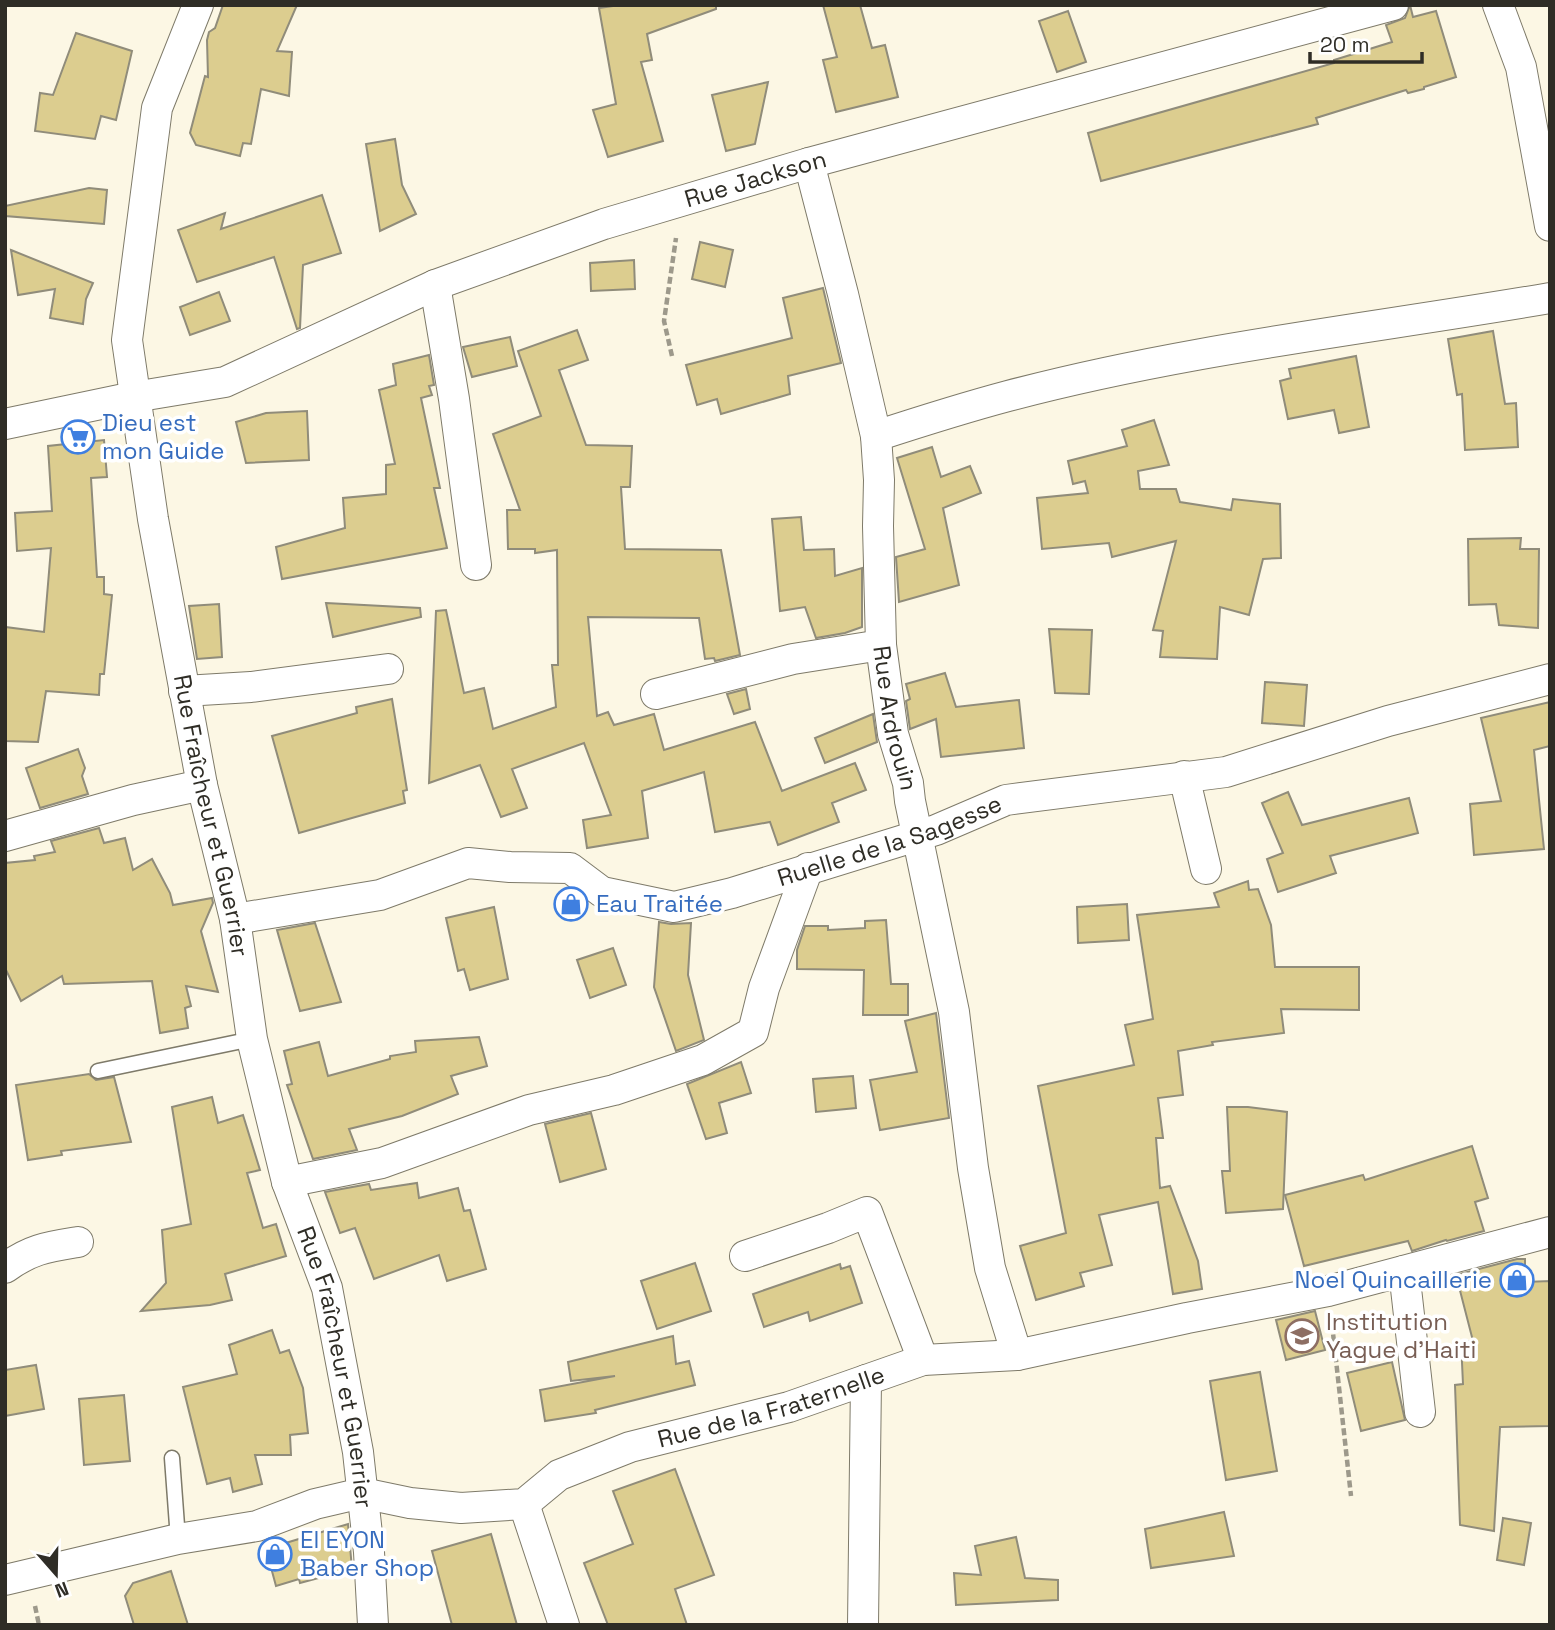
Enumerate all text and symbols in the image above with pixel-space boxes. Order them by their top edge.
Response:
scale bar [1310,21,1422,65]
text: 20 m [1320,31,1370,58]
street label: Rue Jackson [681,143,830,214]
place label: Dieu est mon Guide [102,407,224,466]
supermarket icon: Dieu est mon Guide [59,418,97,456]
street label: Rue Ardrouin [866,644,925,792]
street label: Rue Fraîcheur et Guerrier [167,672,256,959]
street label: Ruelle de la Sagesse [773,788,1006,893]
shop icon: Eau Traitée [552,885,590,923]
place label: Eau Traitée [596,888,723,919]
street label: Rue Fraîcheur et Guerrier [290,1222,380,1509]
shop icon: Noel Quincaillerie [1498,1261,1536,1299]
place label: Noel Quincaillerie [1295,1264,1492,1295]
place label: Institution Yague d'Haiti [1326,1306,1476,1365]
school or university icon: Institution Yague d'Haiti [1283,1317,1321,1355]
street label: Rue de la Fraternelle [654,1359,889,1454]
place label: El EYON Baber Shop [300,1524,434,1583]
shop icon: El EYON Baber Shop [256,1535,294,1573]
north arrow [21,1539,91,1609]
text: N [51,1576,72,1603]

